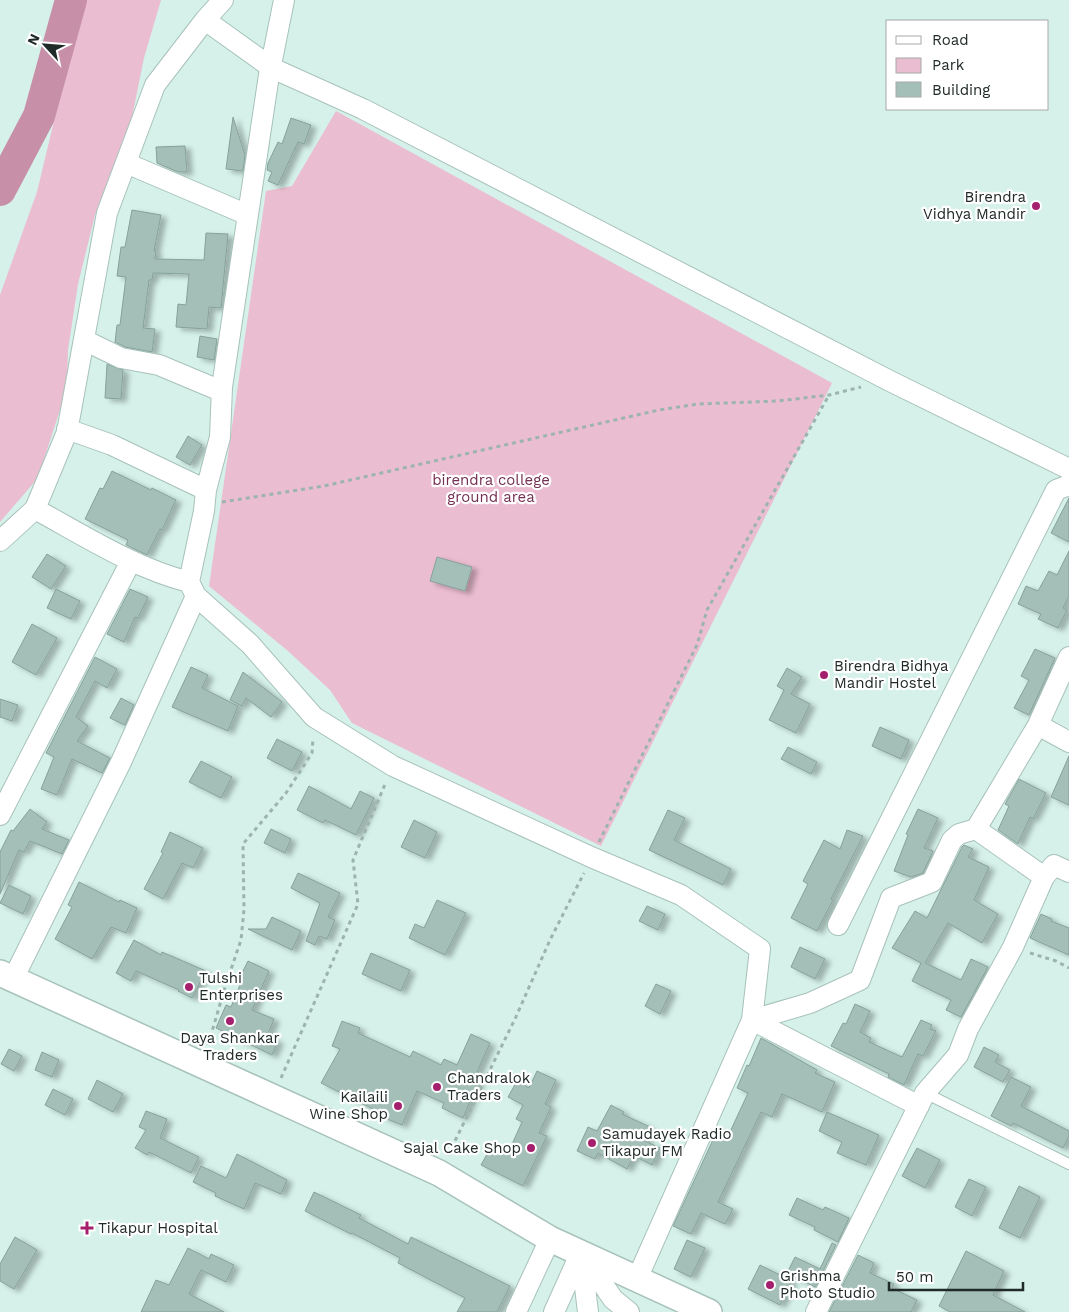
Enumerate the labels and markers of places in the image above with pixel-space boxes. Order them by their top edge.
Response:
place label: Birendra Vidhya Mandir [923,188,1026,223]
marker: Birendra Vidhya Mandir [1030,200,1042,212]
place label: Birendra Bidhya Mandir Hostel [834,657,949,692]
marker: Birendra Bidhya Mandir Hostel [818,669,830,681]
place label: Tulshi Enterprises [199,969,283,1004]
marker: Tulshi Enterprises [183,981,195,993]
marker: Daya Shankar Traders [224,1015,236,1027]
place label: Daya Shankar Traders [180,1029,280,1064]
place label: Chandralok Traders [447,1069,531,1104]
marker: Chandralok Traders [431,1081,443,1093]
place label: Kailaili Wine Shop [309,1088,388,1123]
marker: Kailaili Wine Shop [392,1100,404,1112]
place label: Samudayek Radio Tikapur FM [602,1125,732,1160]
marker: Samudayek Radio Tikapur FM [586,1137,598,1149]
place label: Sajal Cake Shop [403,1139,521,1157]
marker: Sajal Cake Shop [525,1142,537,1154]
place label: Tikapur Hospital [98,1219,218,1237]
marker: Tikapur Hospital [80,1221,94,1235]
place label: Grishma Photo Studio [780,1267,875,1302]
marker: Grishma Photo Studio [764,1279,776,1291]

